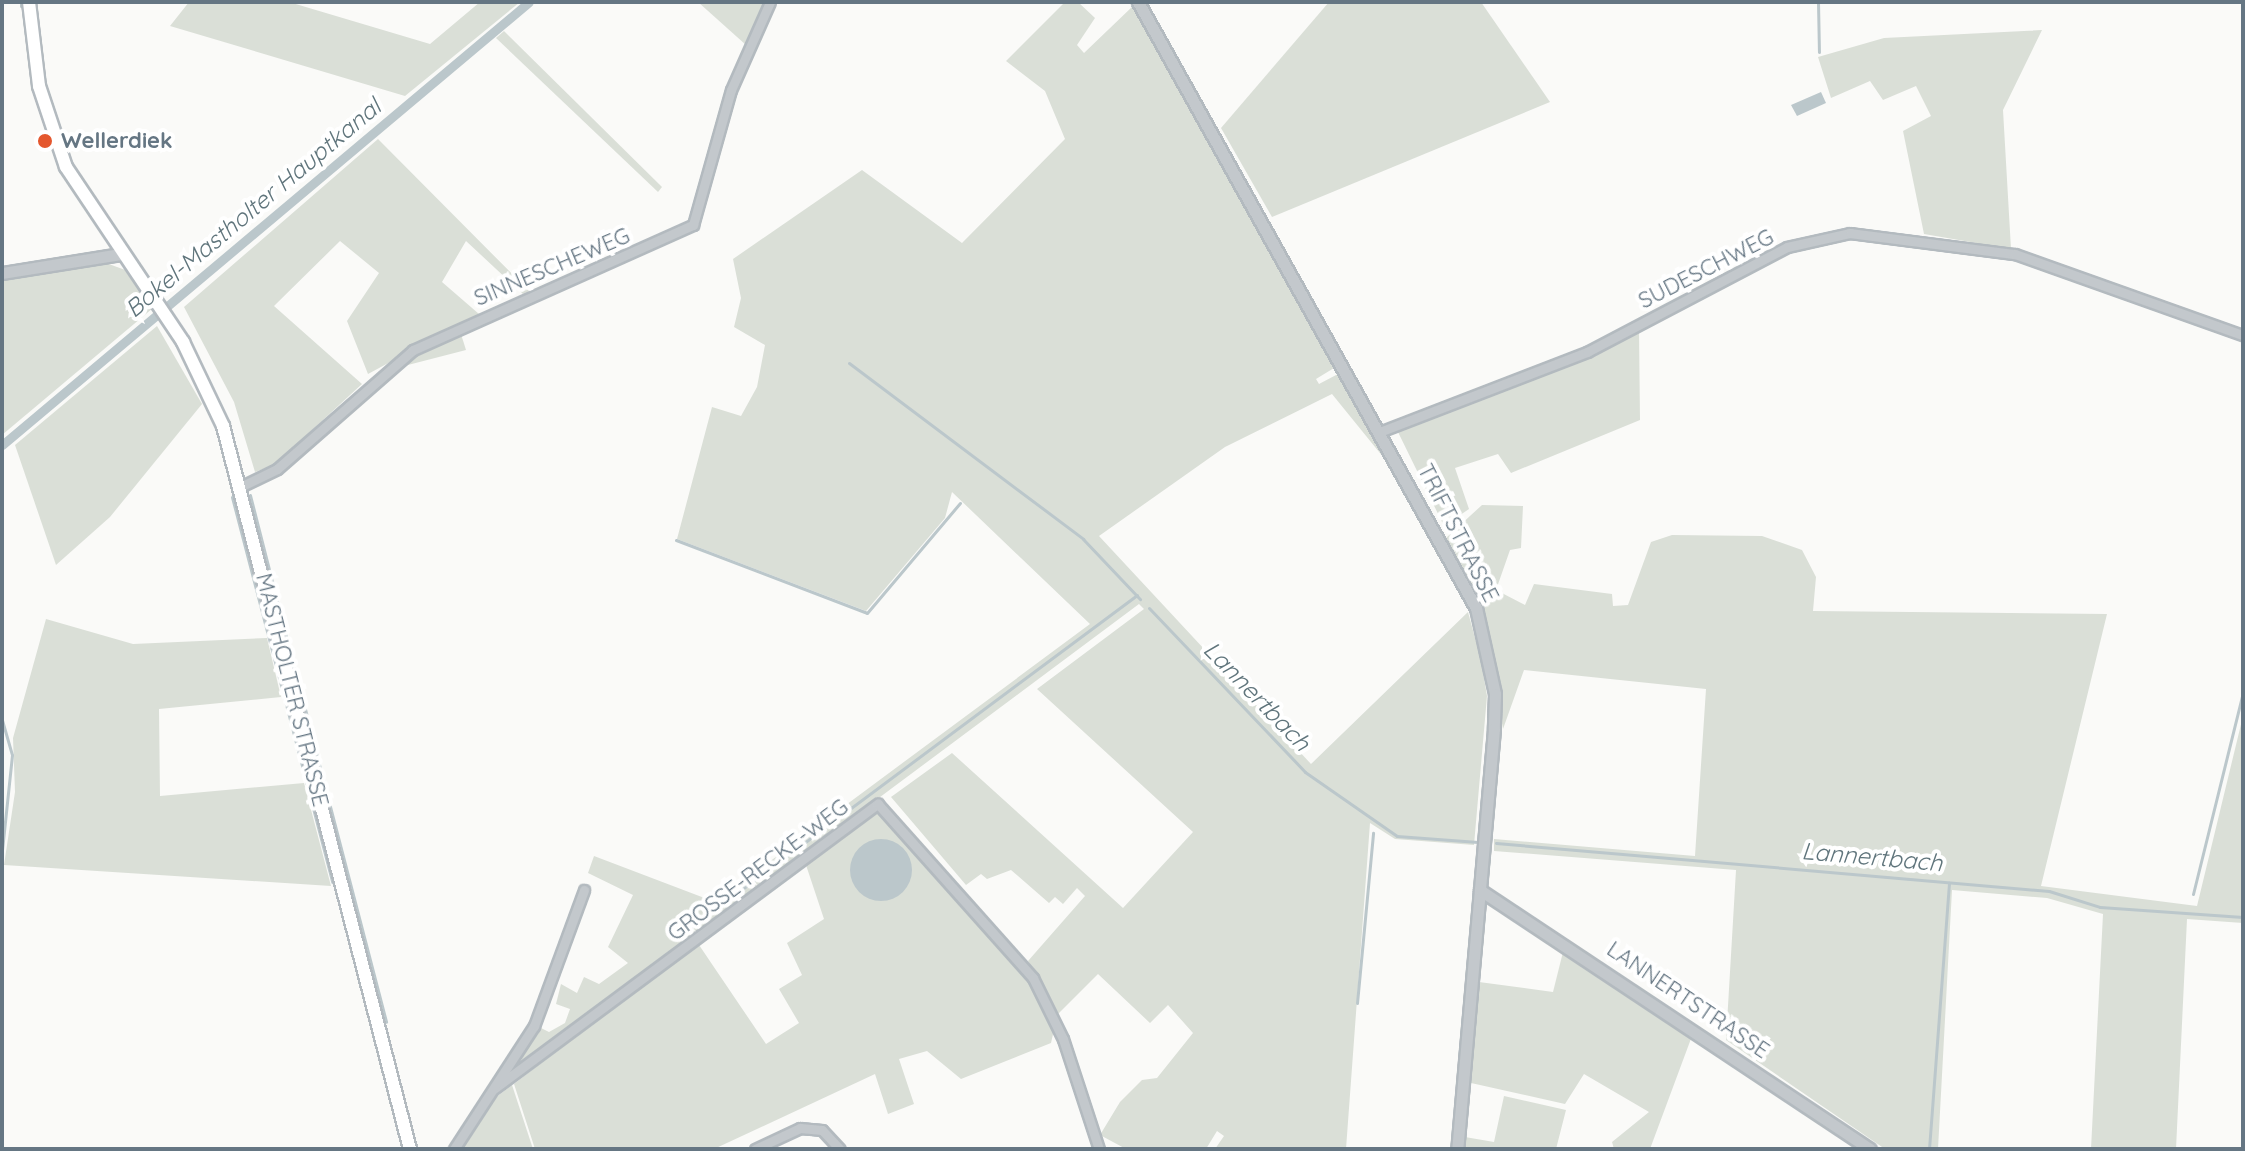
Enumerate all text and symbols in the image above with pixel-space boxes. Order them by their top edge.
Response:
water label: Bokel-Mastholter Hauptkanal [119,93,387,323]
place label: Wellerdiek [61,128,173,154]
marker: Wellerdiek [36,132,54,150]
street label: SINNESCHEWEG [470,222,634,312]
street label: SUDESCHWEG [1634,224,1778,314]
street label: TRIFTSTRASSE [1412,460,1504,606]
street label: MASTHOLTER STRASSE [250,571,334,809]
water label: Lannertbach [1198,635,1316,757]
street label: GROSSE-RECKE-WEG [663,794,853,946]
water label: Lannertbach [1800,837,1944,877]
street label: LANNERTSTRASSE [1602,936,1774,1064]

